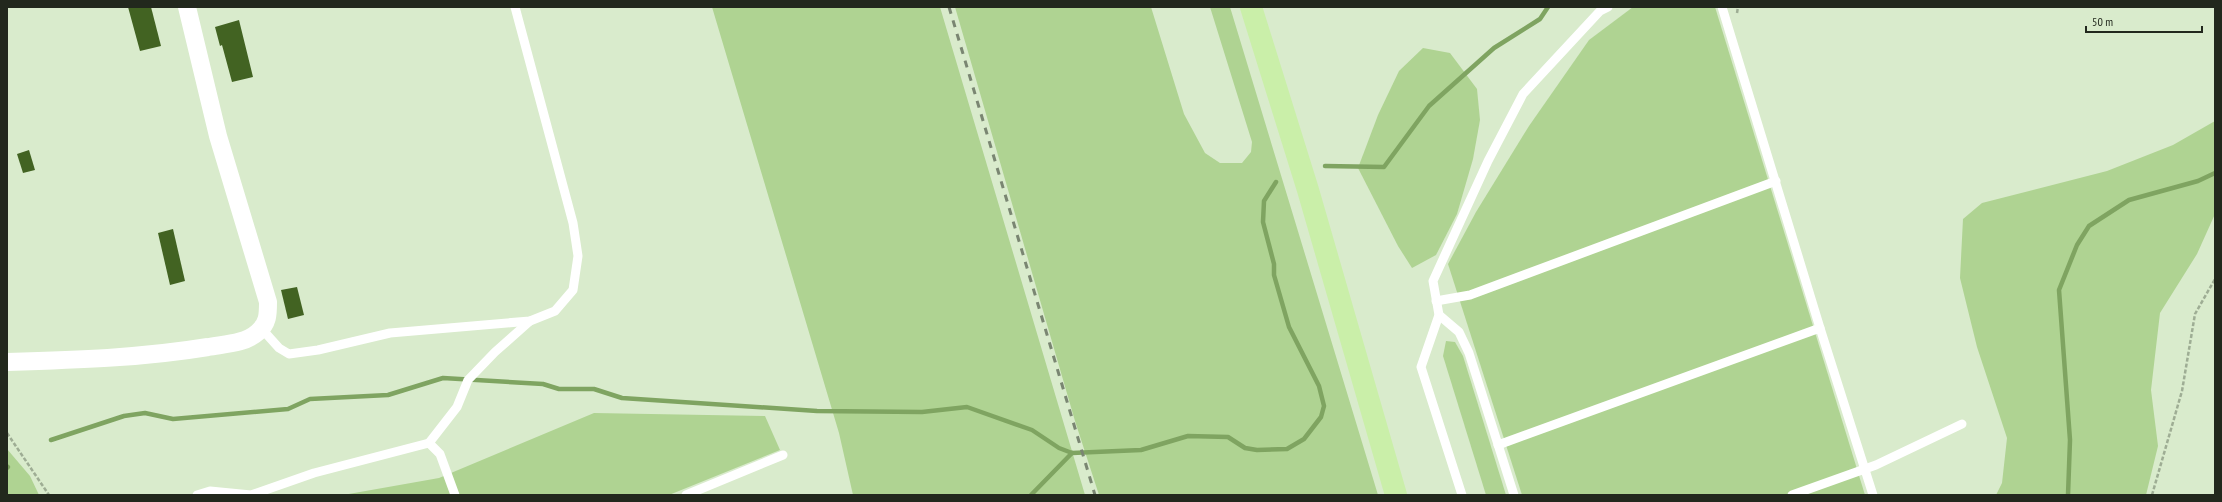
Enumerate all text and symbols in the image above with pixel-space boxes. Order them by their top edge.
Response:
scale bar [2086,8,2202,34]
text: 50 m [2092,14,2113,29]

